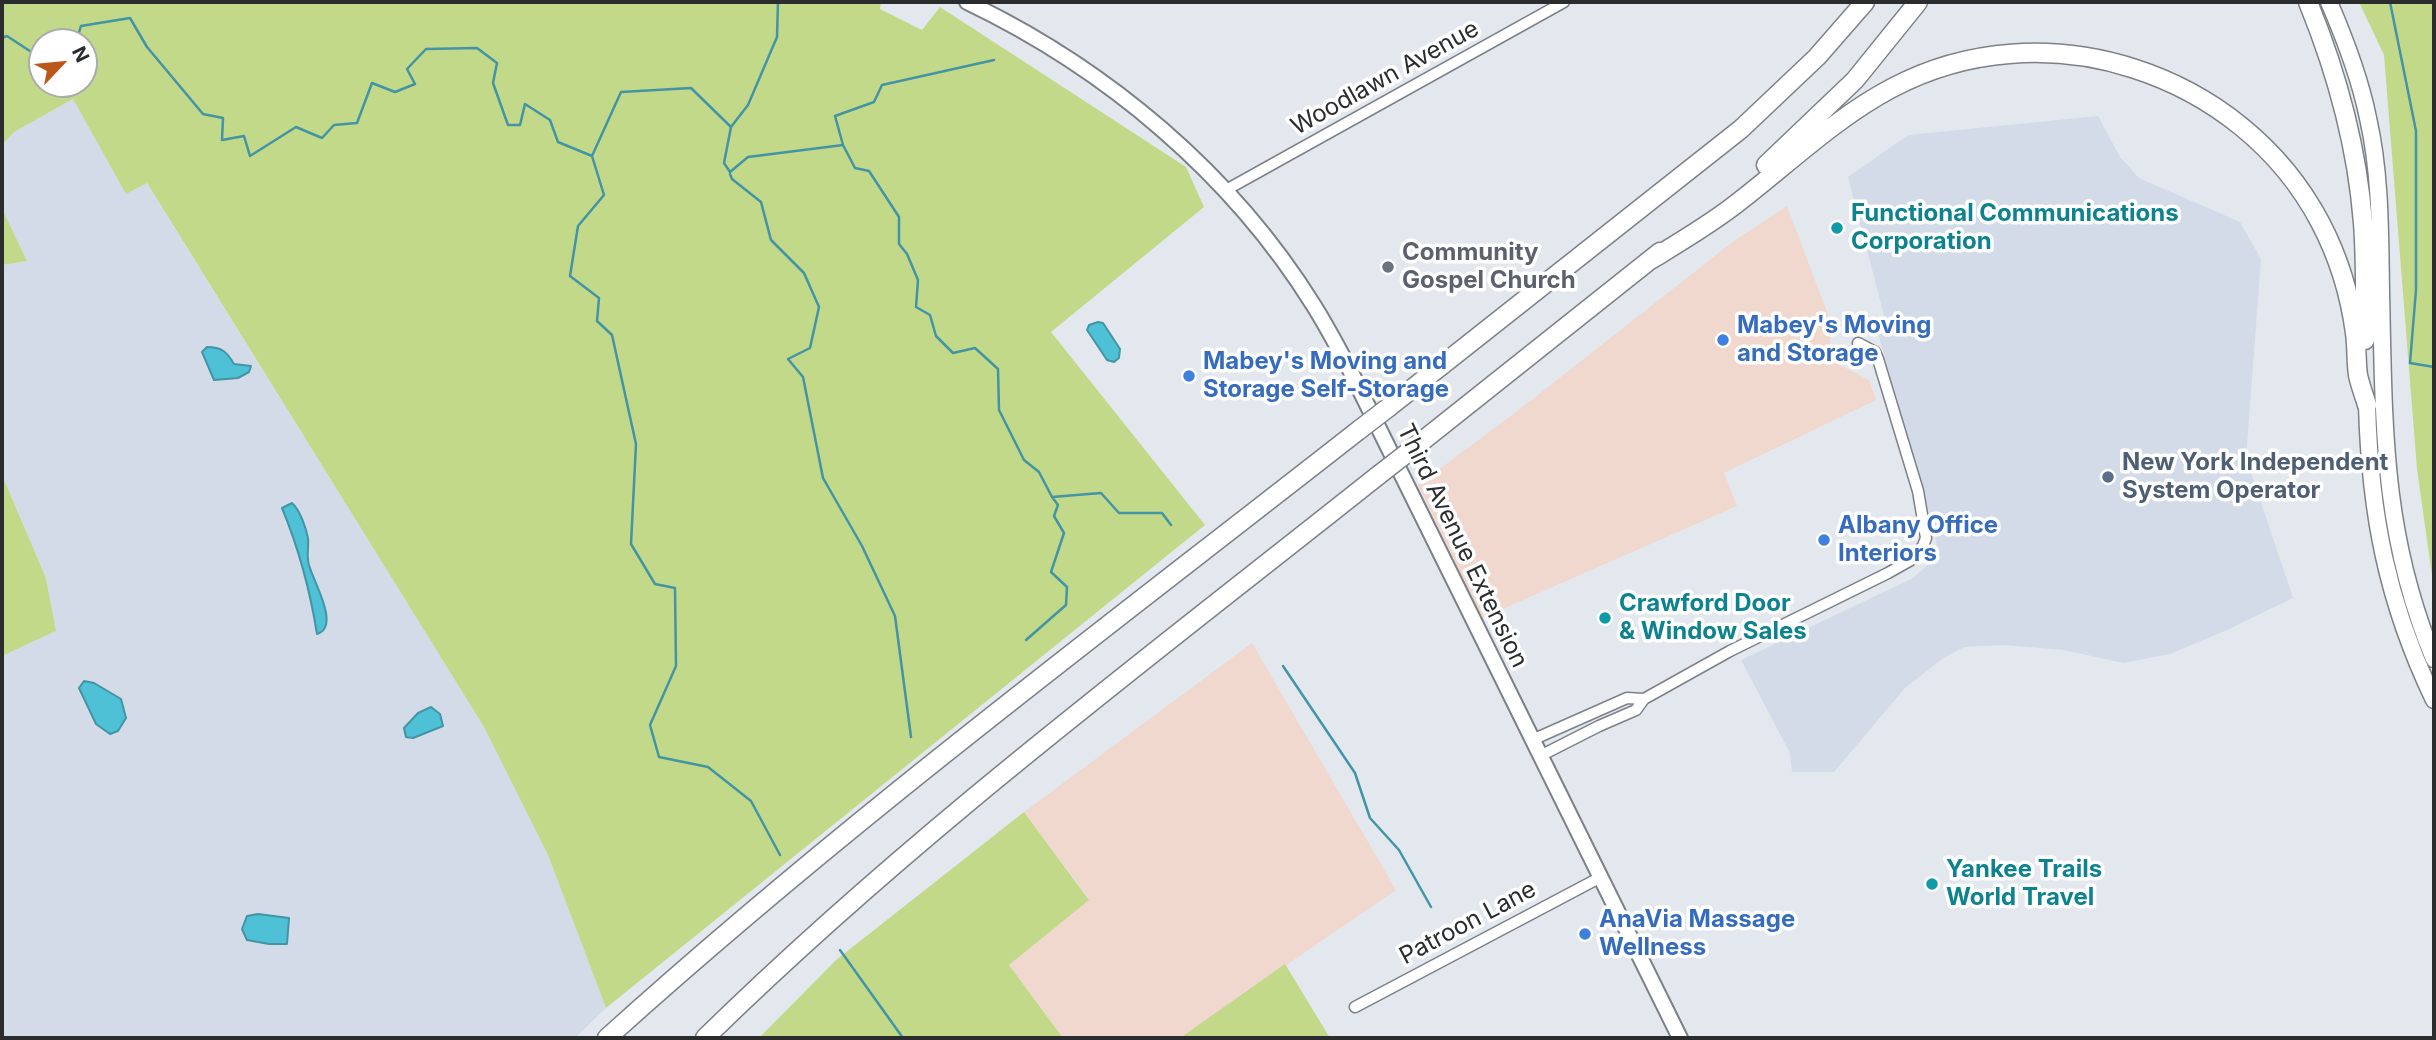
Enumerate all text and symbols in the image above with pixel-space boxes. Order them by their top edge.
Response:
street label: Woodlawn Avenue [1286,14,1484,142]
north arrow [28,28,98,98]
text: N [67,43,94,66]
place label: Functional Communications Corporation [1851,200,2179,256]
marker: Functional Communications Corporation [1829,220,1845,236]
place label: Community Gospel Church [1402,239,1576,295]
marker: Community Gospel Church [1380,259,1396,275]
place label: Mabey's Moving and Storage [1737,312,1931,368]
marker: Mabey's Moving and Storage [1715,332,1731,348]
place label: Mabey's Moving and Storage Self-Storage [1203,348,1449,404]
marker: Mabey's Moving and Storage Self-Storage [1181,368,1197,384]
street label: Third Avenue Extension [1390,419,1534,673]
place label: New York Independent System Operator [2122,449,2388,505]
marker: New York Independent System Operator [2100,469,2116,485]
place label: Albany Office Interiors [1838,512,1998,568]
marker: Albany Office Interiors [1816,532,1832,548]
place label: Crawford Door & Window Sales [1619,590,1807,646]
marker: Crawford Door & Window Sales [1597,610,1613,626]
place label: Yankee Trails World Travel [1946,856,2102,912]
street label: Patroon Lane [1395,875,1541,971]
marker: Yankee Trails World Travel [1924,876,1940,892]
place label: AnaVia Massage Wellness [1599,906,1795,962]
marker: AnaVia Massage Wellness [1577,926,1593,942]

